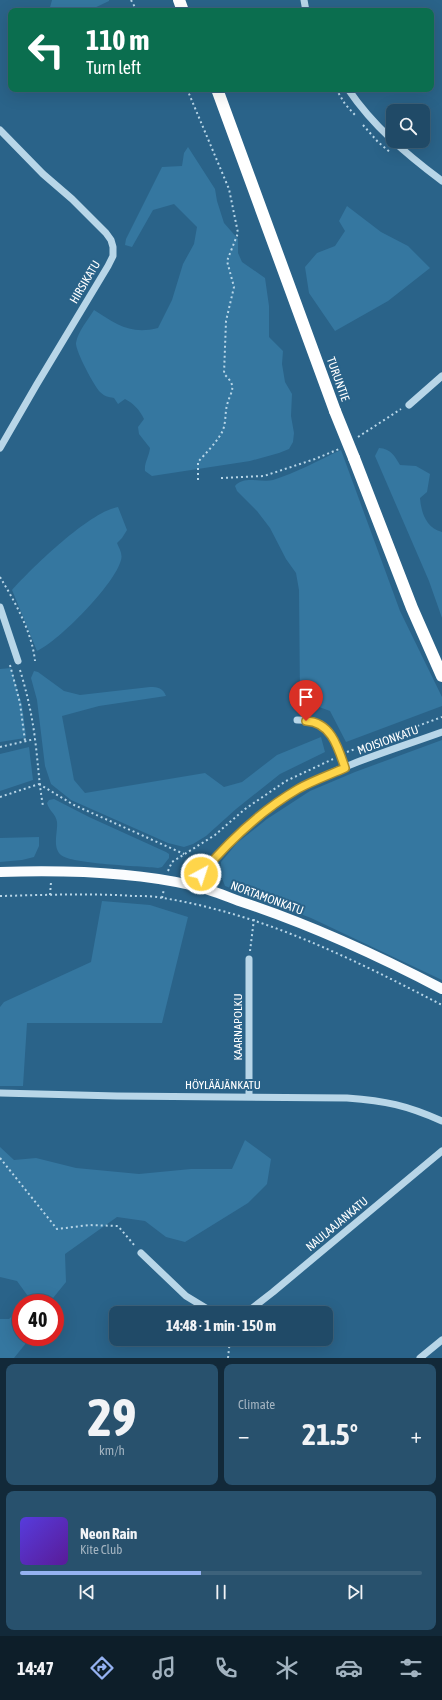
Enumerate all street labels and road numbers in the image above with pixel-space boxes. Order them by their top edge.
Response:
street label: HIRSIKATU [67,258,103,306]
street label: TURUNTIE [324,355,352,403]
street label: MOISIONKATU [356,722,420,758]
street label: NORTAMONKATU [229,878,305,918]
street label: KAARNAPOLKU [231,993,245,1061]
street label: HÖYLÄÄJÄNKATU [185,1078,261,1092]
street label: NAULAAJANKATU [303,1194,371,1254]

